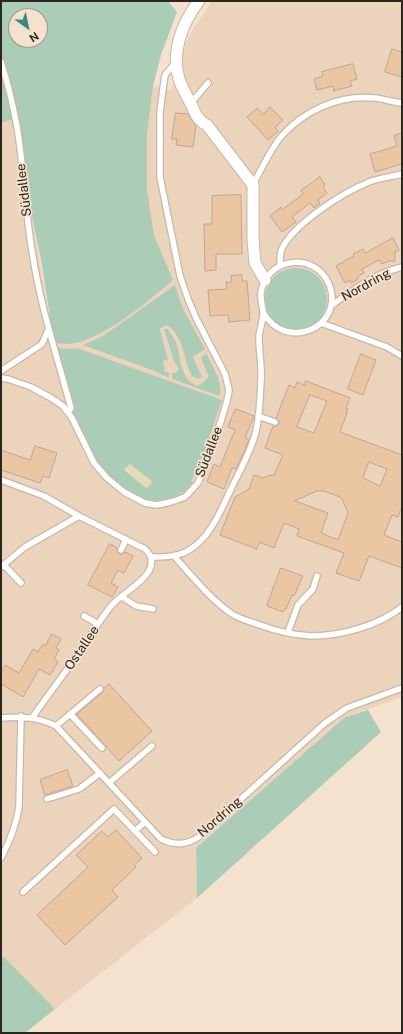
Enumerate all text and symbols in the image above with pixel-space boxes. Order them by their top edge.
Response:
north arrow [8,8,48,48]
text: N [27,30,41,45]
street label: Südallee [13,163,35,217]
street label: Nordring [339,265,393,305]
street label: Südallee [192,424,226,480]
street label: Ostallee [61,623,103,673]
street label: Nordring [195,793,245,841]

